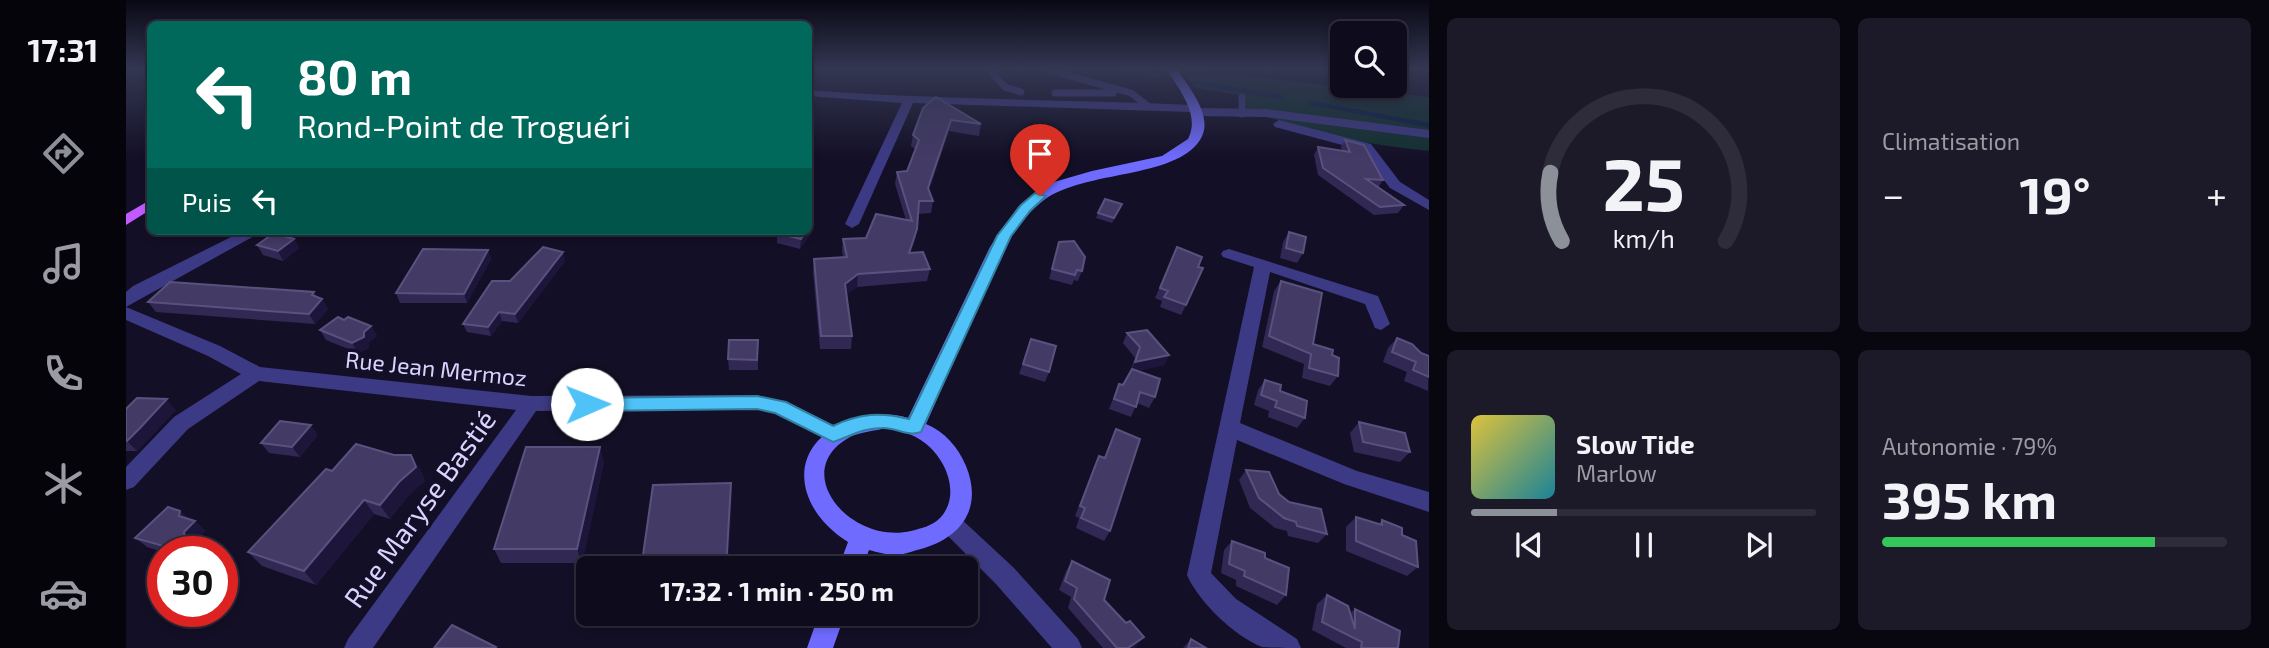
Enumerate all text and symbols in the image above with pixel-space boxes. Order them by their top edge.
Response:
map controls [1330,21,1407,98]
button: search [1330,21,1407,98]
text: 17:31 [28,30,98,68]
text: 80 m [297,46,412,105]
icon: left [182,49,273,140]
text: Rond-Point de Troguéri [297,106,631,144]
pin [1010,124,1070,196]
text: Climatisation [1882,127,2020,155]
icon: directions [39,129,88,178]
icon: arrive [1021,135,1059,173]
text: 25 [1602,138,1685,226]
text: 19° [2020,162,2091,224]
text: − [1882,171,1904,217]
text: + [2206,171,2227,217]
icon: left [246,182,284,220]
text: Puis [182,186,232,217]
text: km/h [1612,223,1675,253]
icon: music [39,239,88,288]
street label: Rue Jean Mermoz [344,345,528,391]
icon: phone [39,349,88,398]
position arrow [550,367,624,441]
street label: Rue Maryse Bastié [336,403,502,614]
text: Slow Tide [1576,428,1695,459]
text: Autonomie · 79% [1882,432,2057,460]
icon: climate [39,459,88,508]
text: Marlow [1576,459,1657,487]
text: 395 km [1882,467,2057,529]
icon: previous [1510,526,1548,564]
icon: pause [1625,526,1663,564]
icon: next [1740,526,1778,564]
speed limit sign: 30 [147,536,238,627]
icon: car [39,569,88,618]
text: 17:32 · 1 min · 250 m [660,575,894,606]

